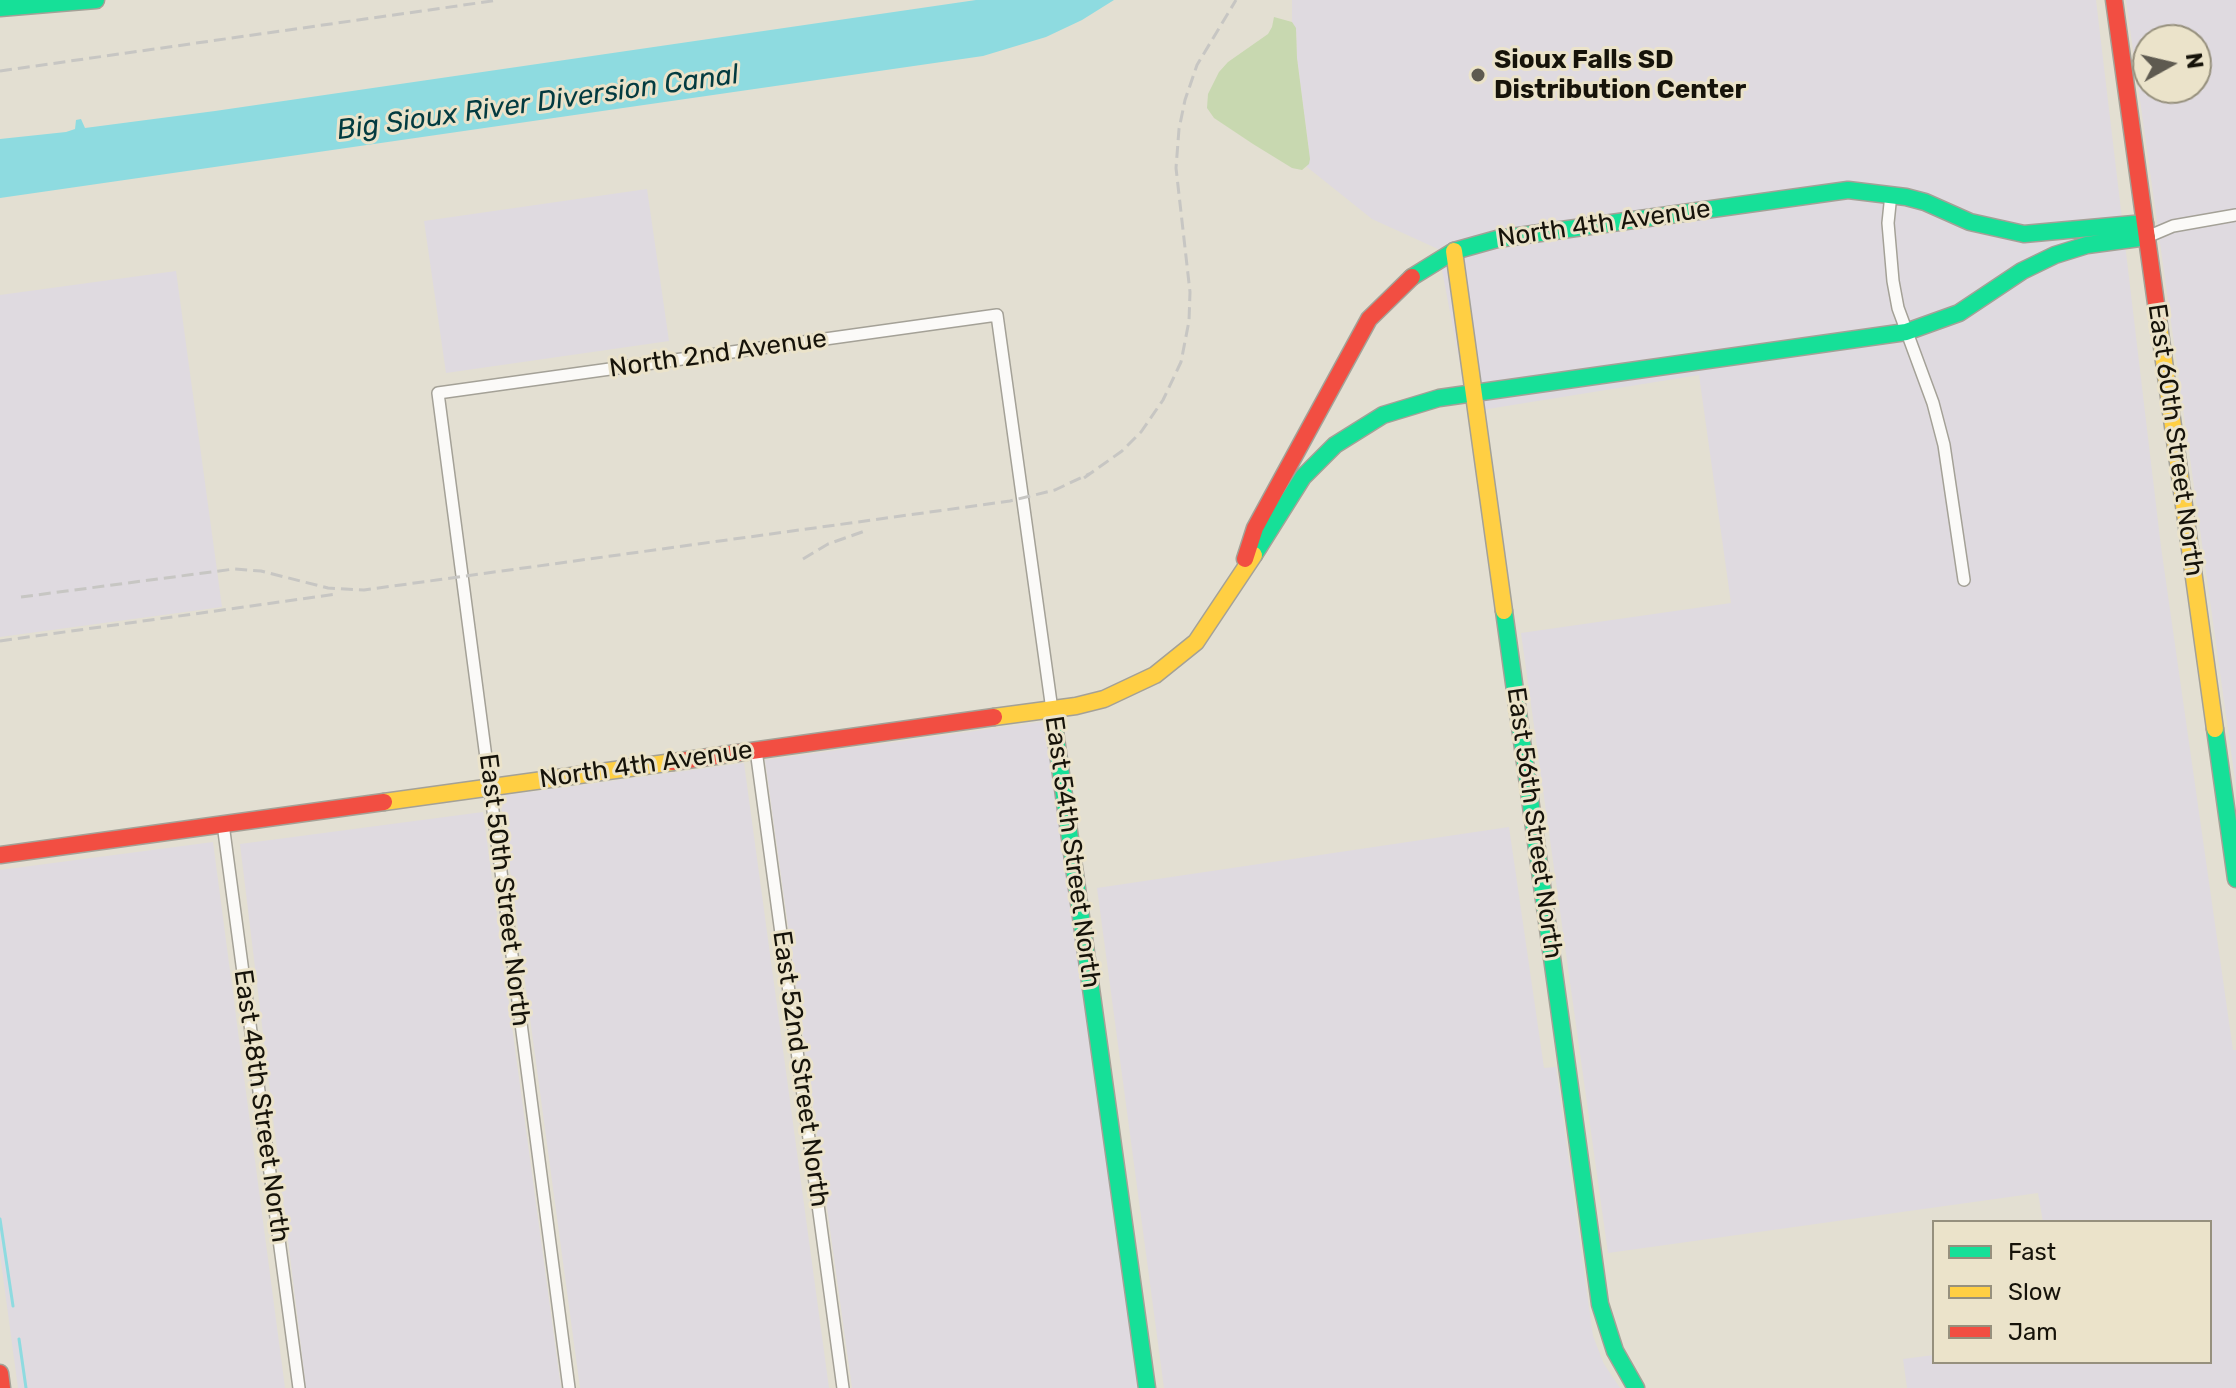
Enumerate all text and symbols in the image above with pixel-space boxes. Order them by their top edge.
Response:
north arrow [2132,24,2212,104]
place label: Sioux Falls SD Distribution Center [1494,44,1746,106]
text: N [2180,51,2209,71]
water label: Big Sioux River Diversion Canal [335,58,741,148]
marker: Sioux Falls SD Distribution Center [1469,66,1487,84]
street label: North 4th Avenue [1495,194,1713,254]
street label: East 60th Street North [2140,302,2210,578]
street label: North 2nd Avenue [607,323,829,385]
street label: East 56th Street North [1499,685,1569,961]
street label: East 54th Street North [1037,714,1107,990]
street label: North 4th Avenue [537,735,755,795]
street label: East 50th Street North [472,752,536,1028]
street label: East 52nd Street North [765,929,835,1209]
street label: East 48th Street North [226,967,296,1245]
legend [1932,1220,2212,1364]
text: Fast [2008,1238,2056,1266]
text: Slow [2008,1278,2061,1306]
text: Jam [2008,1318,2058,1346]

